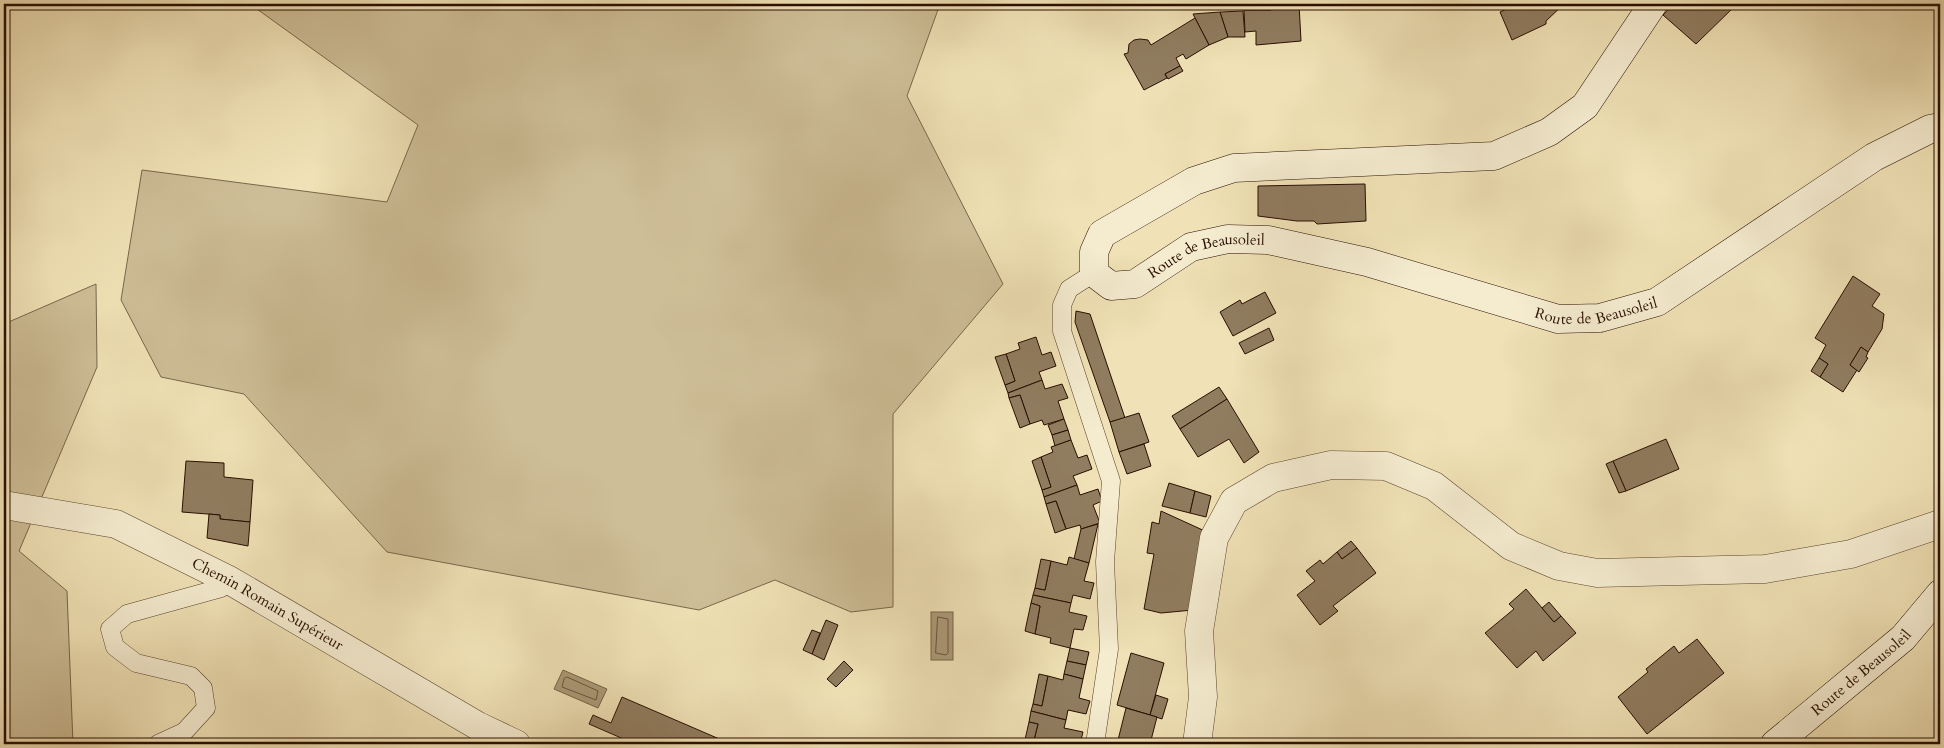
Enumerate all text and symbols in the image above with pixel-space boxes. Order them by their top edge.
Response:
street label: Route de Beausoleil [1144,229,1265,283]
street label: Route de Beausoleil [1532,292,1660,329]
street label: Chemin Romain Supérieur [188,553,347,655]
street label: Route de Beausoleil [1807,625,1916,720]

